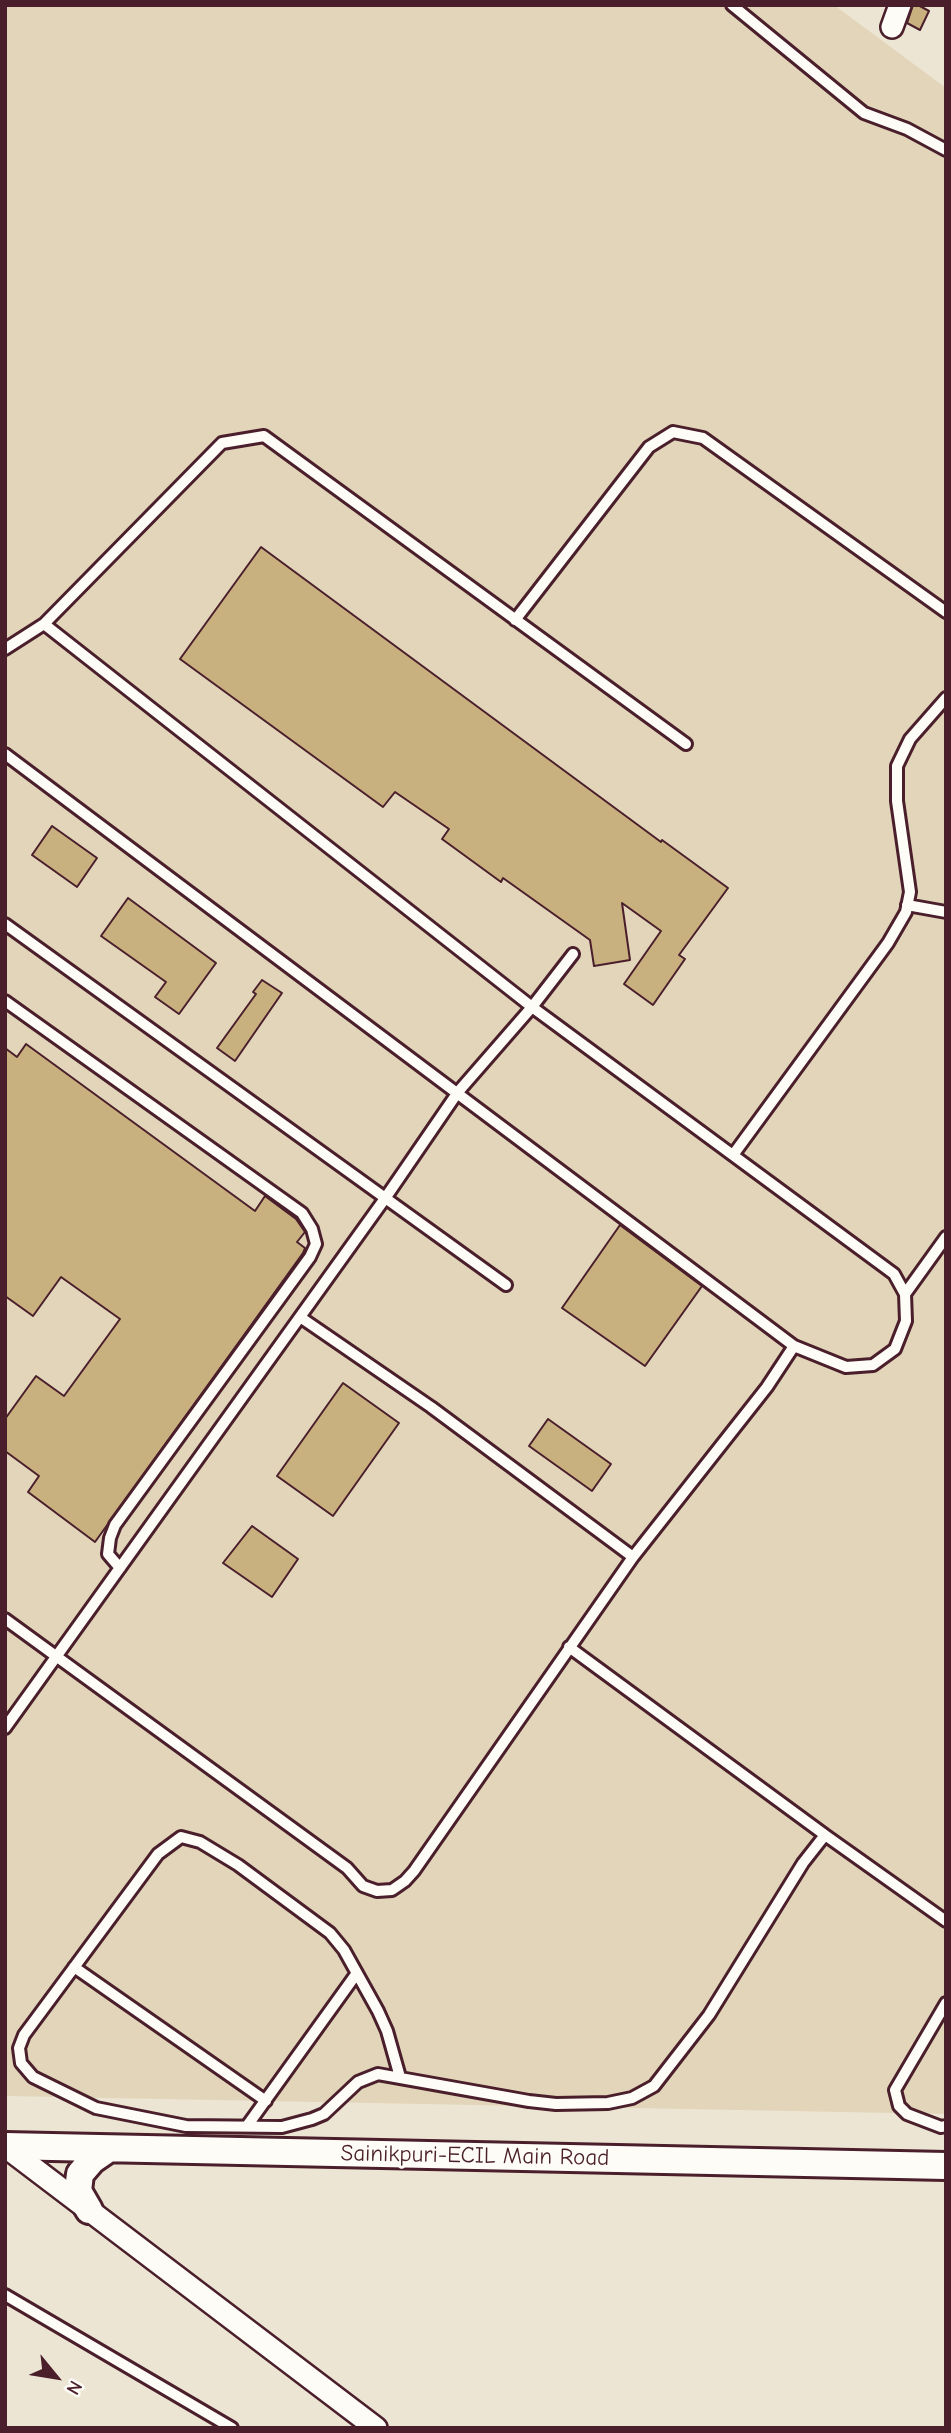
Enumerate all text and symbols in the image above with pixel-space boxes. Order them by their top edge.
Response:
street label: Sainikpuri-ECIL Main Road [340,2140,610,2172]
north arrow [21,2342,91,2412]
text: N [62,2377,87,2398]

